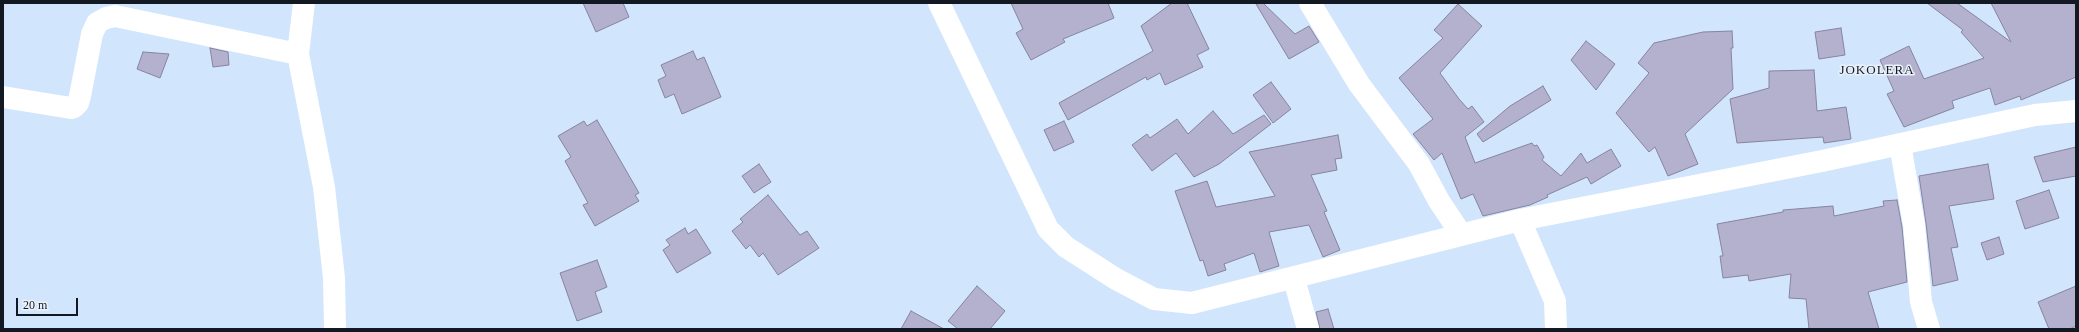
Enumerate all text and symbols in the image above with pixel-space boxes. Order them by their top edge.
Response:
district label: JOKOLERA [1839,63,1915,79]
scale bar [18,290,80,316]
text: 20 m [23,298,47,312]

